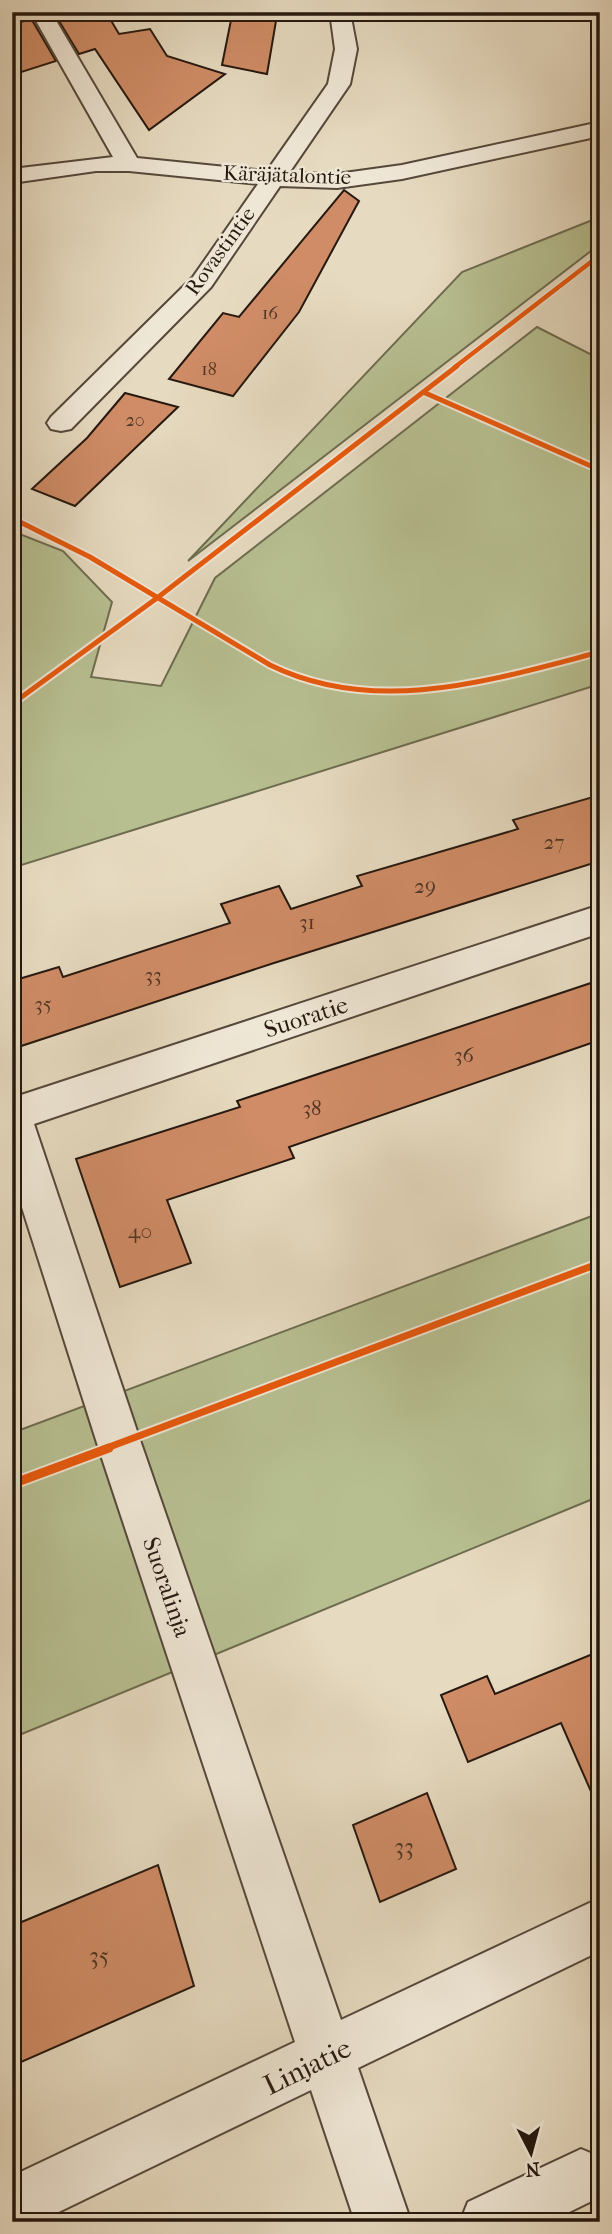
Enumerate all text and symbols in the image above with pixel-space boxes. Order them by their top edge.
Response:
street label: Käräjätalontie [222,161,352,189]
street label: Rovastintie [180,202,260,300]
house number: 16 [262,303,278,324]
house number: 18 [201,359,217,380]
house number: 20 [125,410,145,431]
house number: 27 [544,830,564,854]
house number: 29 [414,874,436,898]
house number: 31 [299,910,315,934]
house number: 33 [144,963,162,987]
street label: Suoratie [261,990,352,1044]
house number: 35 [34,992,52,1016]
house number: 36 [454,1043,475,1067]
house number: 38 [302,1096,322,1120]
house number: 40 [128,1219,152,1243]
street label: Suoralinja [137,1533,197,1642]
house number: 33 [394,1833,414,1861]
house number: 35 [89,1942,109,1970]
street label: Linjatie [258,2031,357,2102]
north arrow [496,2118,566,2188]
text: N [524,2157,541,2181]

